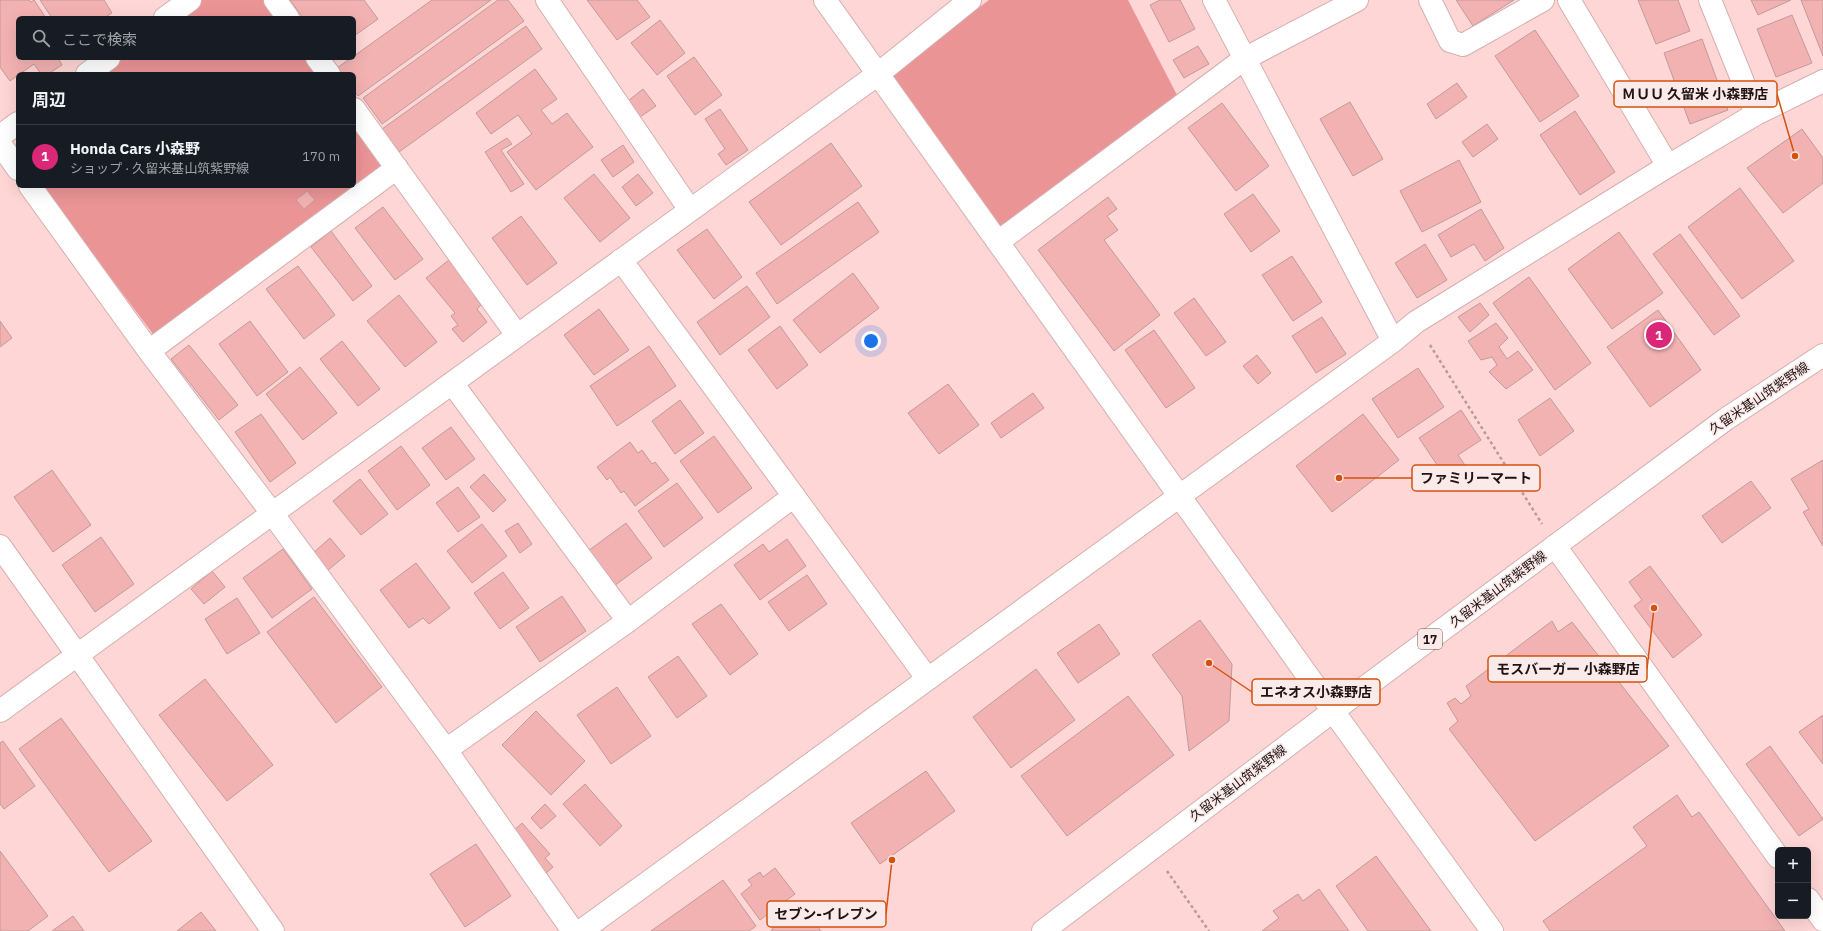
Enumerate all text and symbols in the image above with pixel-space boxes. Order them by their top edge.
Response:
search box [16,16,356,60]
icon: search [30,27,52,49]
text: ここで検索 [62,30,137,49]
callout: ＭＵＵ 久留米 小森野店 [1614,81,1777,107]
text: ＭＵＵ 久留米 小森野店 [1622,85,1768,103]
text: 周辺 [32,89,66,111]
text: Honda Cars 小森野 [70,139,200,158]
text: 1 [41,148,49,165]
text: 170 m [302,148,340,165]
text: ショップ · 久留米基山筑紫野線 [70,160,249,177]
pin: 1 [1646,320,1672,350]
your location [861,331,881,351]
street label: 久留米基山筑紫野線 [1706,358,1812,438]
callout: ファミリーマート [1412,465,1540,491]
text: ファミリーマート [1420,469,1532,487]
street label: 久留米基山筑紫野線 [1446,547,1550,631]
road number: 17 [1418,629,1442,649]
callout: モスバーガー 小森野店 [1488,656,1647,682]
text: モスバーガー 小森野店 [1496,660,1640,678]
callout: エネオス小森野店 [1252,679,1380,705]
text: エネオス小森野店 [1260,683,1372,701]
street label: 久留米基山筑紫野線 [1186,741,1290,825]
map controls [1775,847,1811,919]
button: + [1775,847,1811,883]
button: − [1775,883,1811,919]
callout: セブン-イレブン [767,901,886,927]
text: セブン-イレブン [774,905,878,923]

